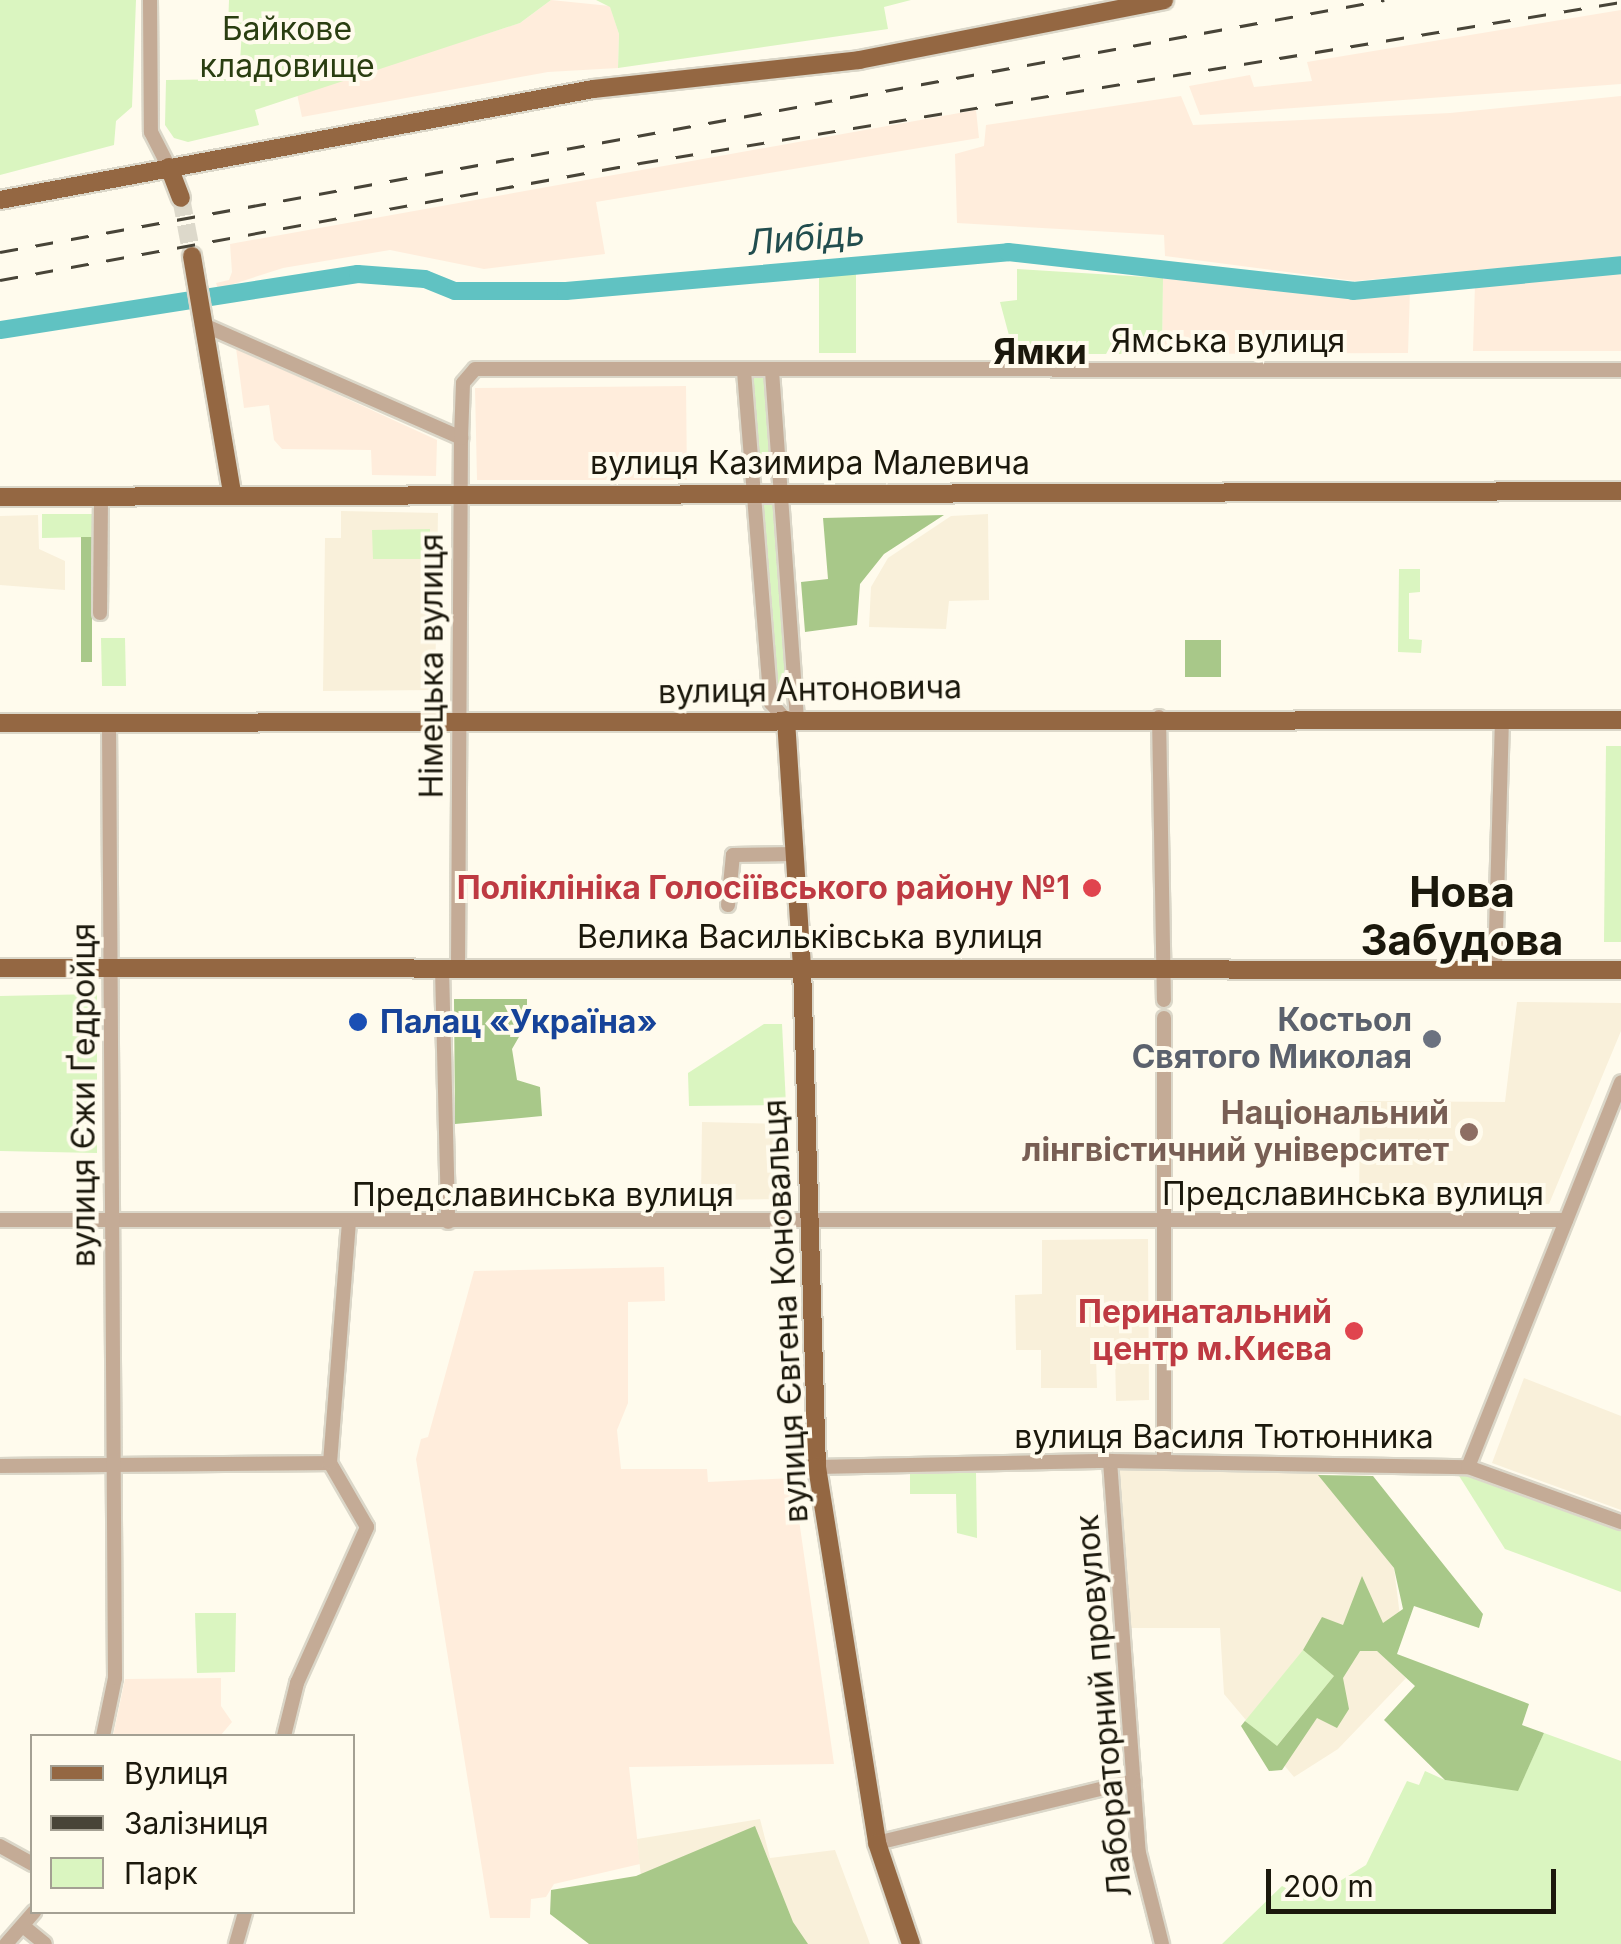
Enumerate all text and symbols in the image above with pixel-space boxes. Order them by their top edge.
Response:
park label: Байкове кладовище [199,11,375,86]
water label: Либідь [746,211,866,263]
street label: Ямська вулиця [1111,322,1345,360]
district label: Ямки [993,330,1087,372]
street label: вулиця Казимира Малевича [590,444,1030,482]
street label: Німецька вулиця [413,534,451,798]
street label: вулиця Антоновича [658,668,962,712]
district label: Нова Забудова [1361,867,1563,966]
place label: Поліклініка Голосіївського району №1 [457,869,1070,907]
marker: Поліклініка Голосіївського району №1 [1079,875,1105,901]
street label: Велика Васильківська вулиця [577,918,1043,956]
street label: вулиця Єжи Ґедройця [65,923,103,1267]
place label: Костьол Святого Миколая [1132,1002,1412,1077]
place label: Палац «Україна» [380,1003,658,1041]
marker: Палац «Україна» [345,1009,371,1035]
marker: Костьол Святого Миколая [1421,1028,1443,1050]
place label: Національний лінгвістичний університет [1022,1095,1449,1170]
street label: вулиця Євгена Коновальця [756,1098,816,1524]
marker: Національний лінгвістичний університет [1458,1121,1480,1143]
street label: Предславинська вулиця [1162,1175,1544,1213]
street label: Предславинська вулиця [352,1176,734,1214]
place label: Перинатальний центр м.Києва [1078,1294,1332,1369]
marker: Перинатальний центр м.Києва [1341,1318,1367,1344]
street label: вулиця Василя Тютюнника [1014,1418,1434,1456]
street label: Лабораторний провулок [1068,1513,1140,1899]
legend [30,1734,355,1914]
text: Вулиця [124,1755,229,1791]
text: Залізниця [124,1805,269,1841]
scale bar [1271,1849,1561,1911]
text: Парк [124,1855,198,1891]
text: 200 m [1283,1868,1374,1904]

